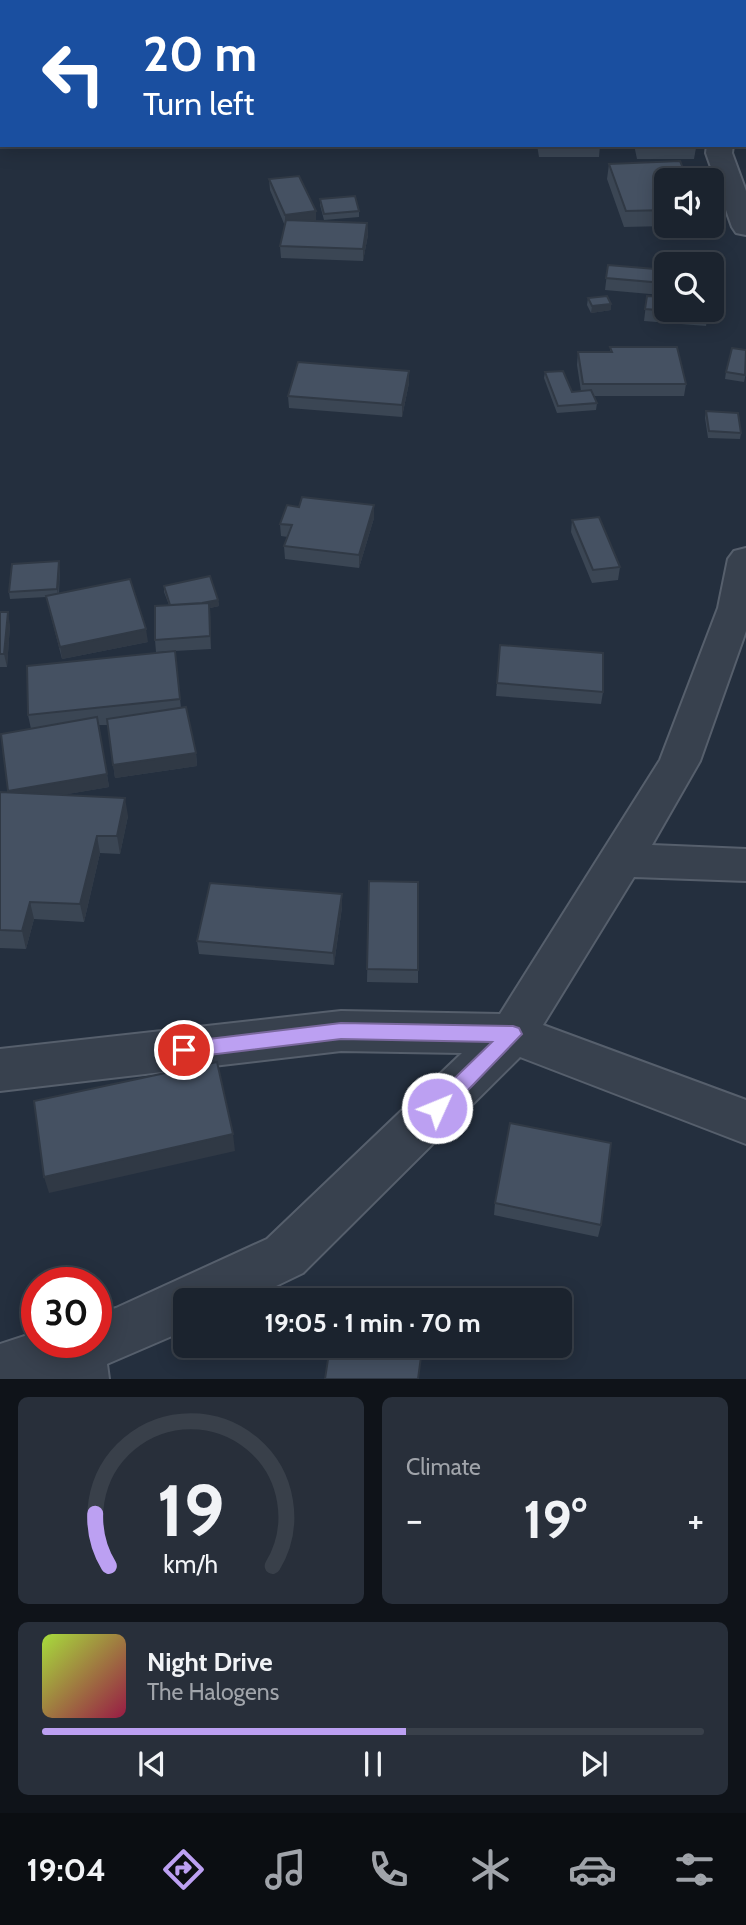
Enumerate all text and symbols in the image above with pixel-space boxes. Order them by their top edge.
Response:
text: 20 m [143,24,257,83]
icon: left [28,28,119,119]
text: Turn left [143,84,254,123]
map controls [654,168,724,322]
button: sound [654,168,724,238]
button: search [654,252,724,322]
pin [154,1020,214,1080]
icon: arrive [165,1031,203,1069]
position arrow [400,1071,474,1145]
speed limit sign: 30 [21,1267,112,1358]
text: 19:05 · 1 min · 70 m [264,1307,481,1339]
text: Climate [406,1453,481,1481]
text: 19 [157,1467,225,1555]
text: 19° [523,1488,587,1551]
text: − [406,1496,423,1543]
text: + [687,1496,704,1543]
text: km/h [164,1549,218,1579]
text: Night Drive [147,1646,273,1678]
text: The Halogens [147,1678,279,1706]
icon: previous [133,1745,171,1783]
icon: pause [354,1745,392,1783]
icon: next [575,1745,613,1783]
icon: directions [159,1845,208,1894]
icon: music [261,1845,310,1894]
icon: phone [364,1845,413,1894]
icon: climate [466,1845,515,1894]
icon: car [568,1845,617,1894]
icon: filters [670,1845,719,1894]
text: 19:04 [27,1850,106,1889]

